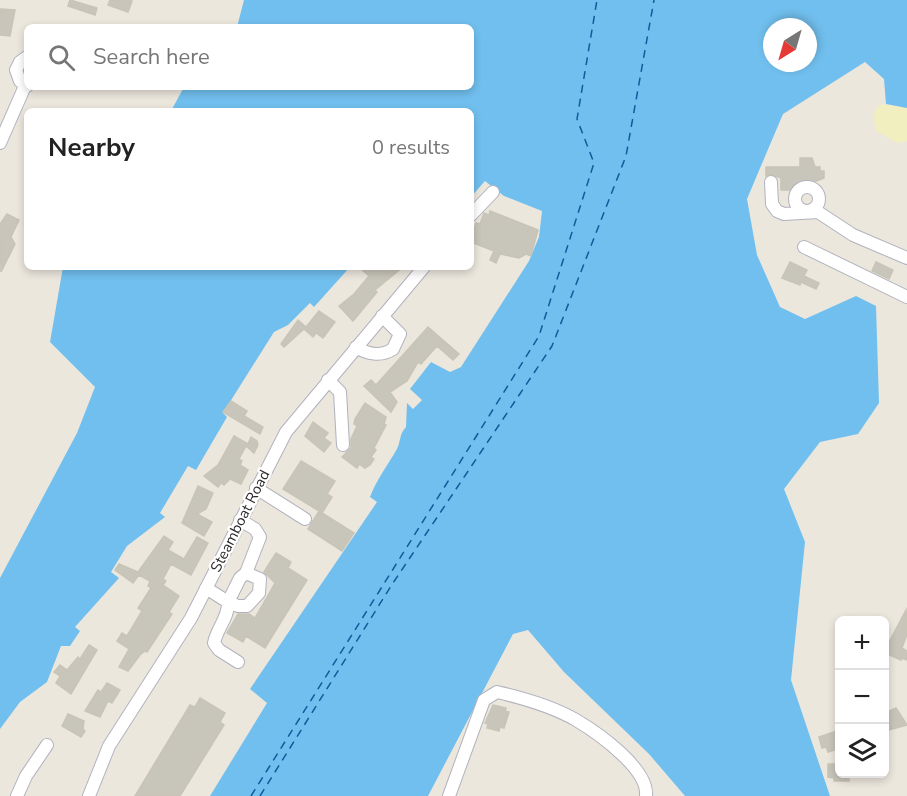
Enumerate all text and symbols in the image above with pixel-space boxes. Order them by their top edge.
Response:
north arrow [763,18,817,72]
search box [24,24,474,90]
icon: search [45,41,78,74]
text: Search here [93,42,210,72]
text: Nearby [48,130,135,165]
text: 0 results [372,134,450,161]
street label: Steamboat Road [206,466,274,576]
map controls [835,616,889,778]
button: + [835,616,889,670]
button: − [835,670,889,724]
button: layers [835,724,889,778]

